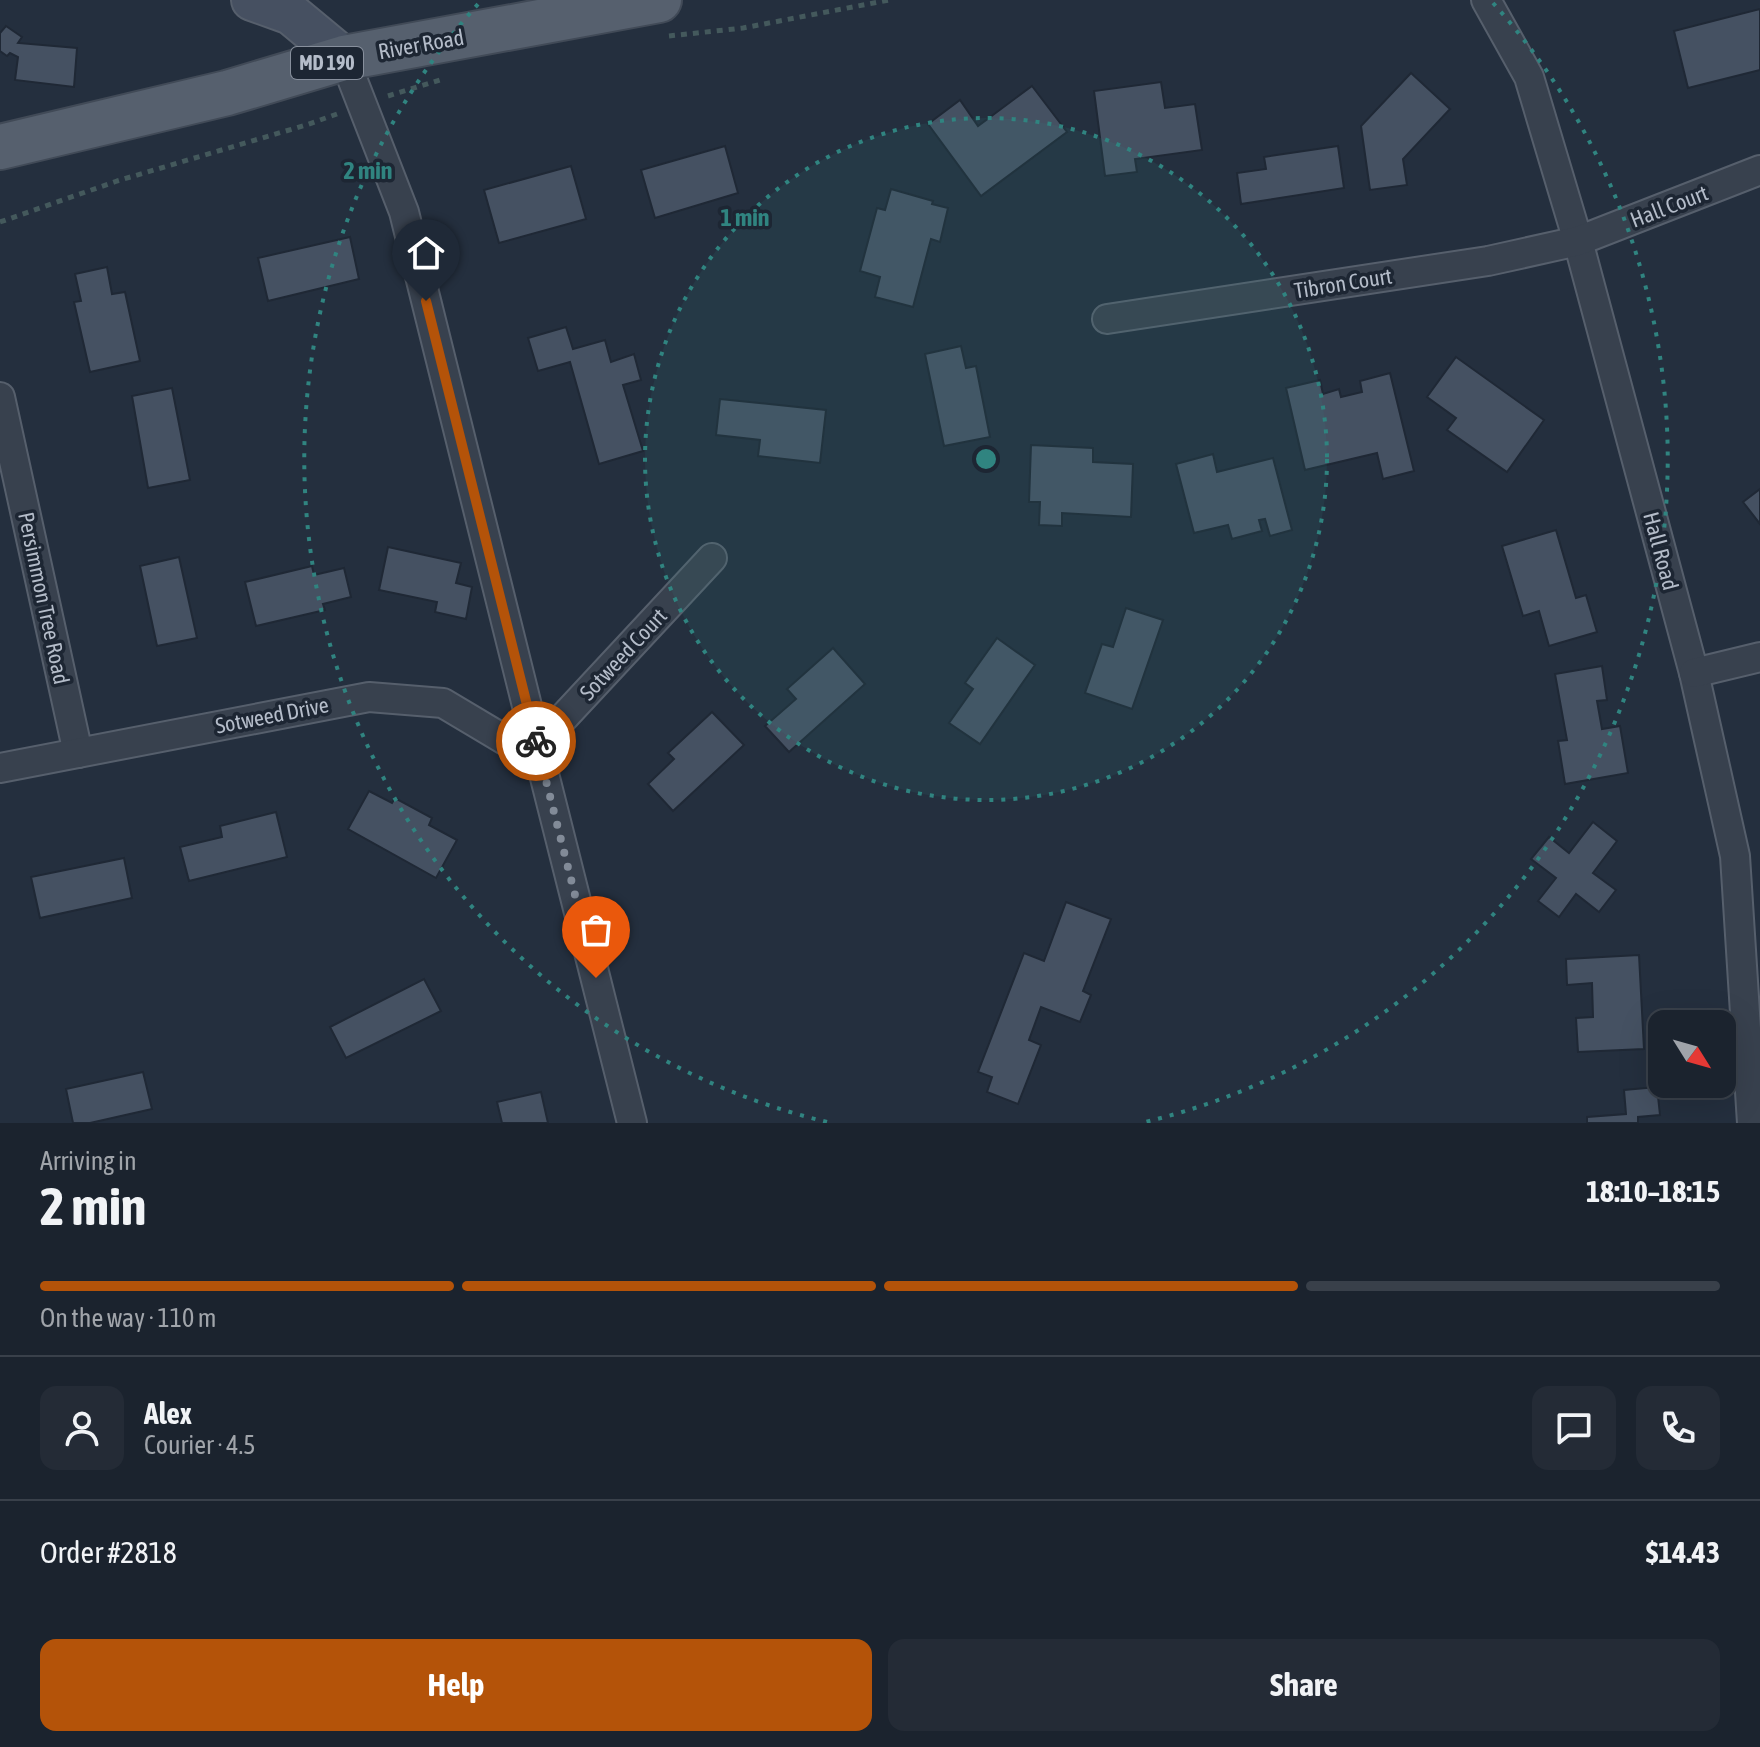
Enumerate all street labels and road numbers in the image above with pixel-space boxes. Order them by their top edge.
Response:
street label: River Road [376,24,466,64]
road number: MD 190 [291,47,363,79]
street label: Hall Court [1626,179,1712,233]
street label: Tibron Court [1292,262,1394,304]
street label: Hall Road [1638,509,1684,593]
street label: Persimmon Tree Road [13,510,75,686]
street label: Sotweed Court [574,603,672,705]
street label: Sotweed Drive [213,691,331,739]

